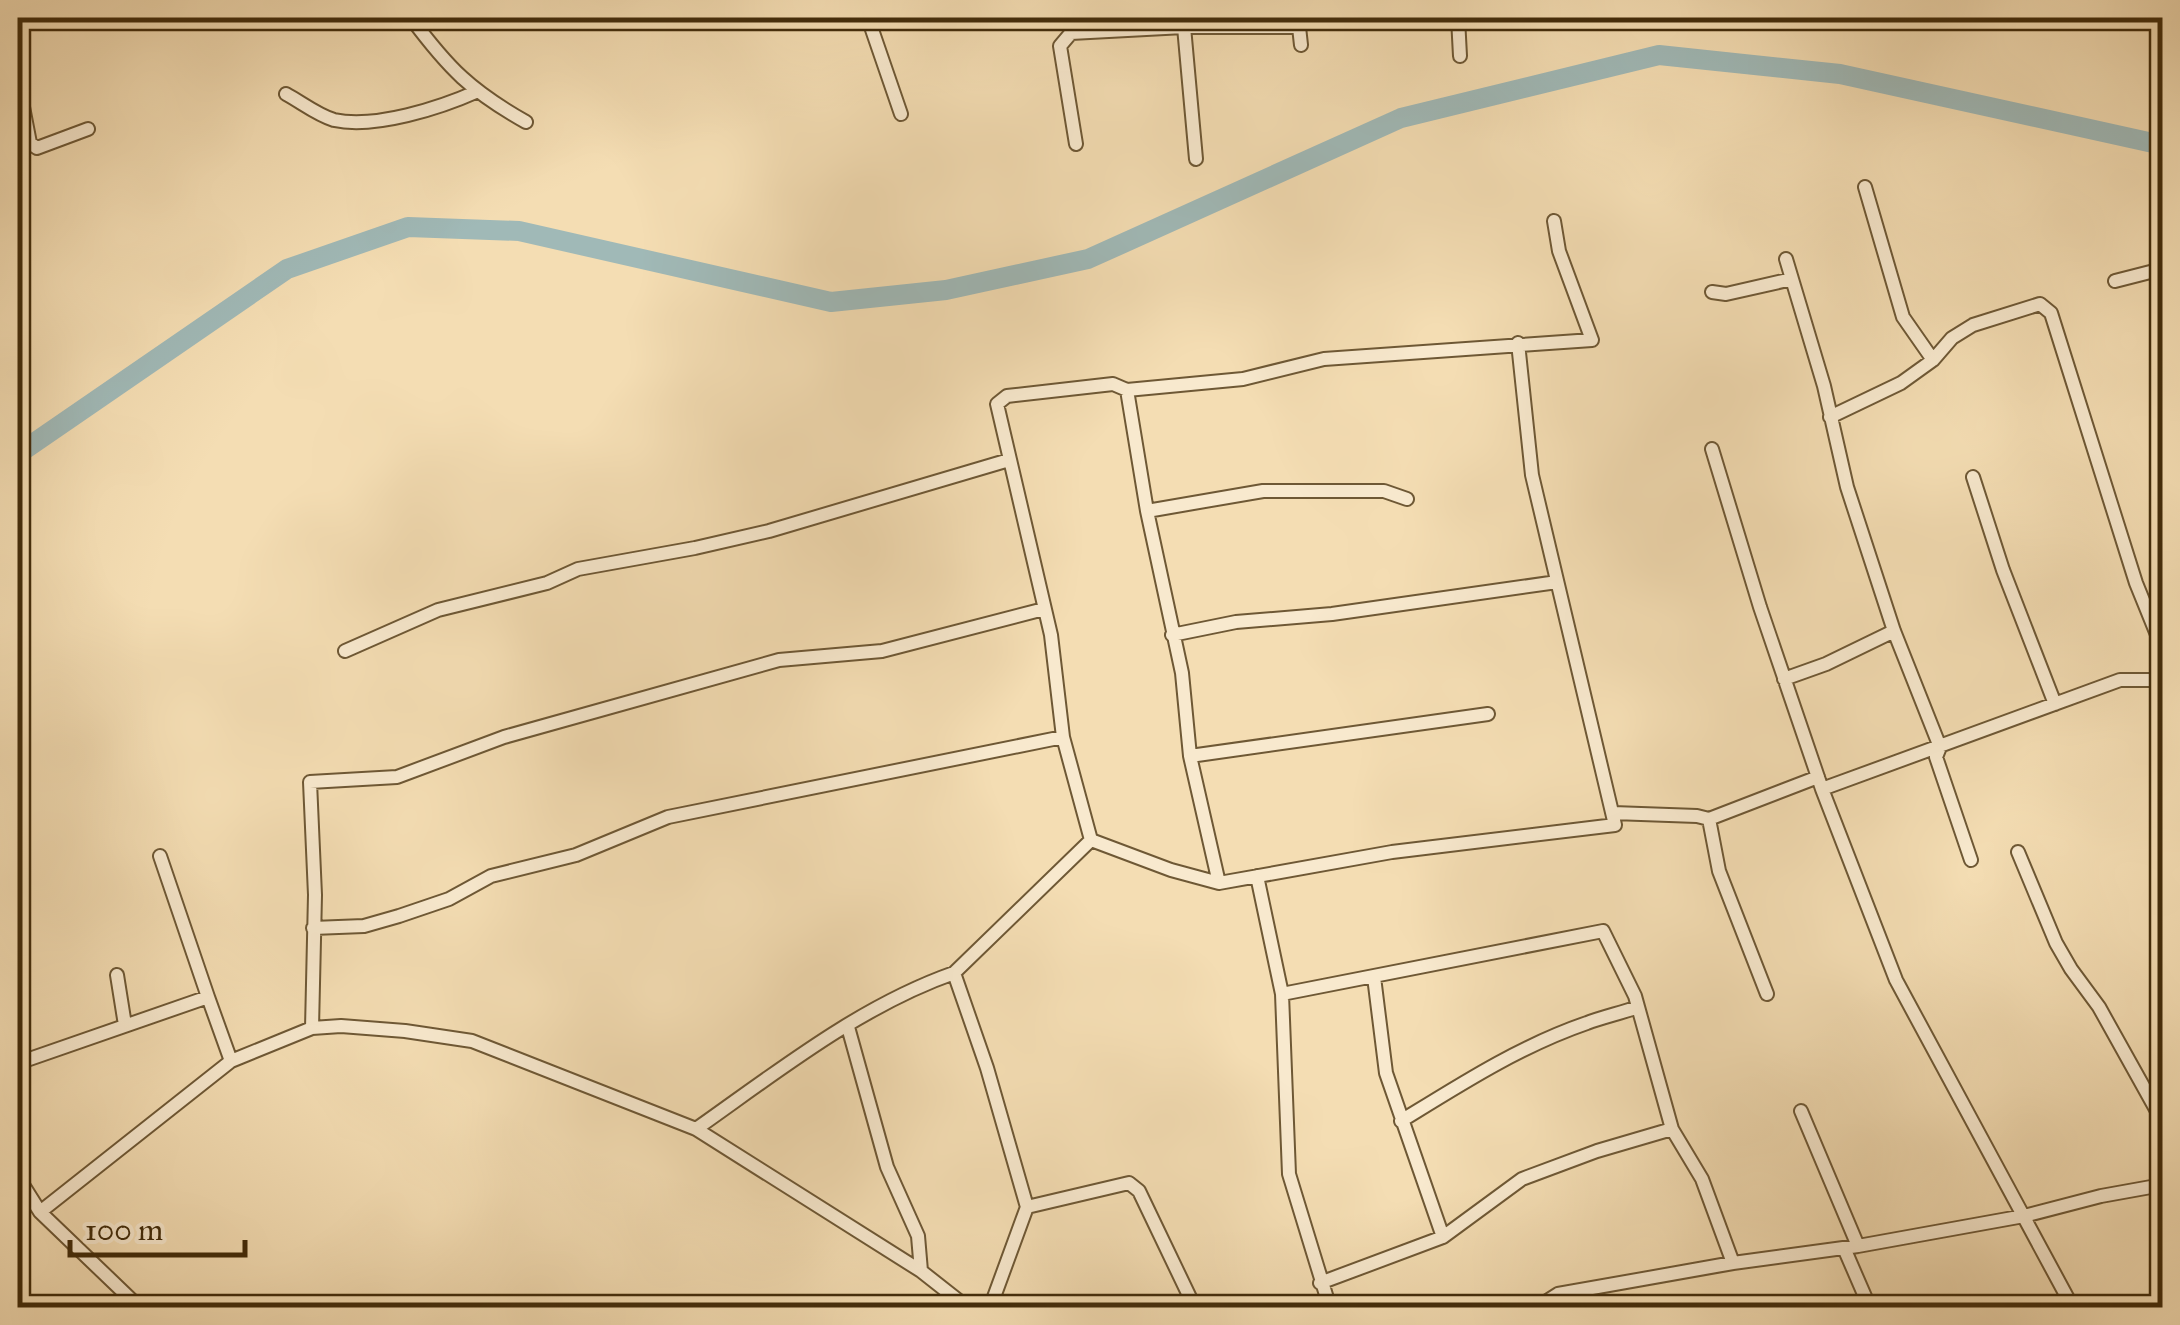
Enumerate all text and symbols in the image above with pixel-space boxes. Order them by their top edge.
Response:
scale bar [70,1195,245,1257]
text: 100 m [85,1212,163,1248]

